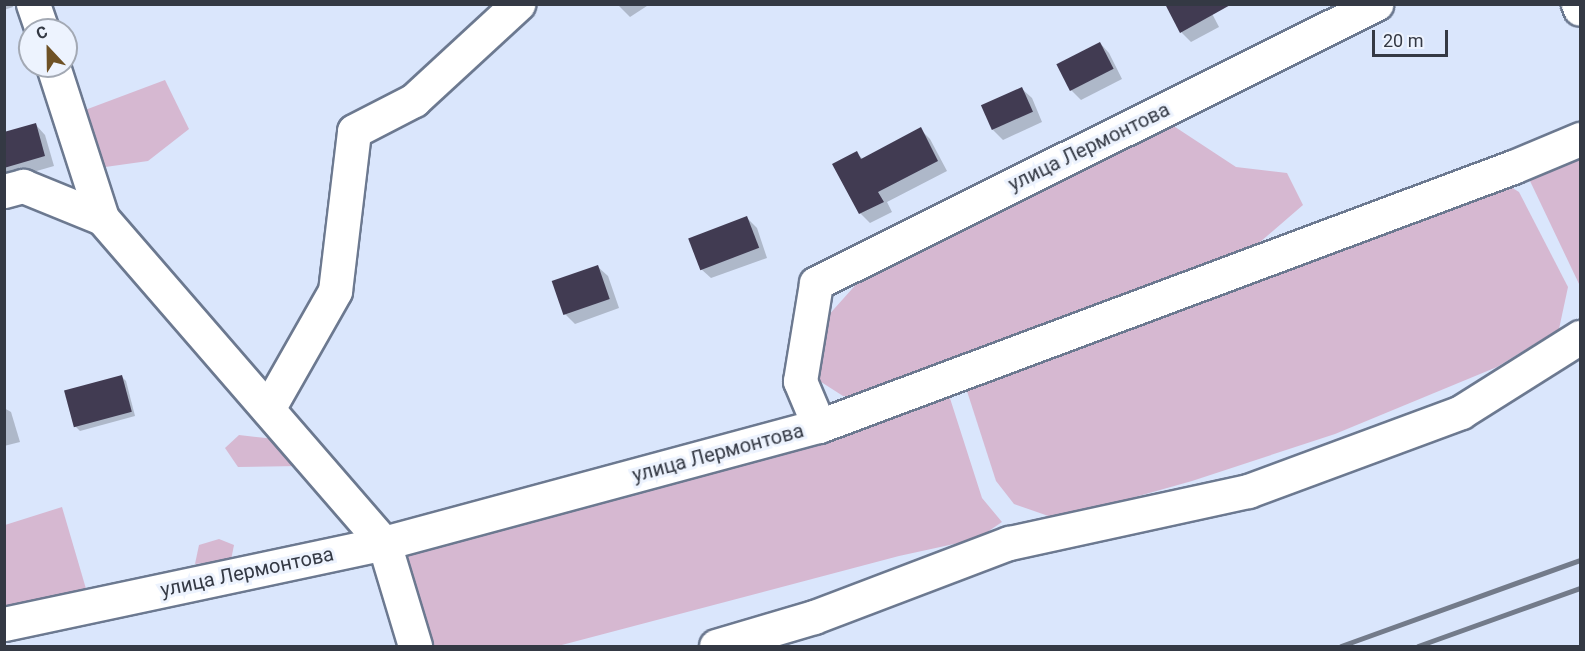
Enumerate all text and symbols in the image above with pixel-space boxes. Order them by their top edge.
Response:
north arrow [18,18,78,78]
scale bar [1375,18,1452,56]
text: С [33,22,50,43]
text: 20 m [1383,30,1423,51]
street label: улица Лермонтова [1004,98,1174,196]
street label: улица Лермонтова [630,419,806,487]
street label: улица Лермонтова [158,542,336,602]

